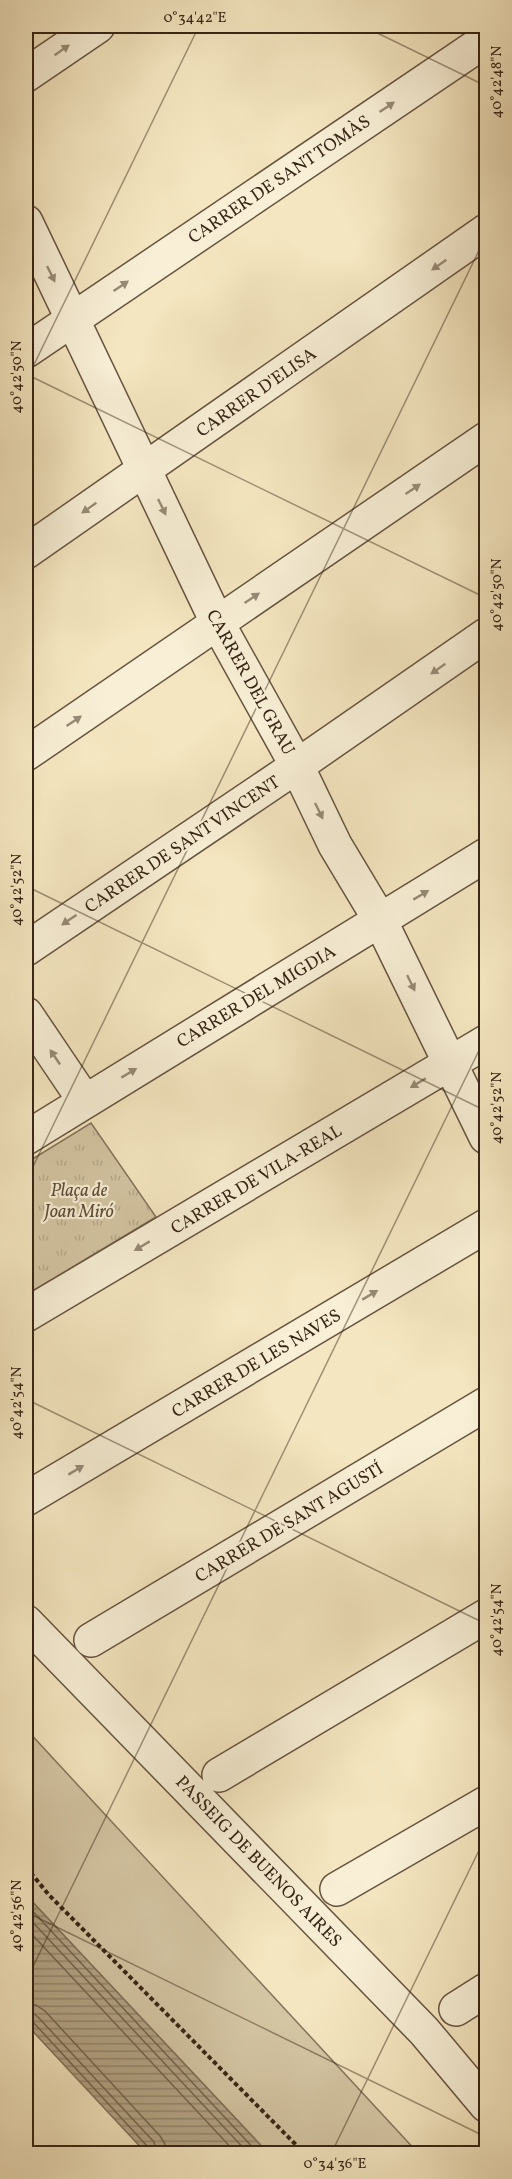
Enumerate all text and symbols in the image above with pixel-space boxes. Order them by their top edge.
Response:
text: 0°34'42"E [163,8,227,29]
one-way arrow [53,44,69,56]
text: 40°42'48"N [487,46,508,118]
one-way arrow [379,102,395,113]
street label: CARRER DE SANT TOMÀS [184,110,376,251]
one-way arrow [431,259,447,271]
one-way arrow [46,266,55,283]
one-way arrow [112,280,128,292]
text: 40°42'50"N [7,340,28,414]
street label: CARRER D'ELISA [192,342,322,444]
one-way arrow [405,483,421,495]
one-way arrow [157,499,166,516]
one-way arrow [81,503,97,514]
text: 40°42'50"N [487,558,508,632]
one-way arrow [244,593,260,604]
street label: CARRER DEL GRAU [199,606,300,760]
one-way arrow [431,663,447,675]
one-way arrow [65,715,82,726]
street label: CARRER DE SANT VINCENT [80,770,286,920]
one-way arrow [313,802,323,820]
text: 40°42'52"N [7,854,28,926]
one-way arrow [413,890,429,901]
one-way arrow [61,914,77,926]
street label: CARRER DEL MIGDIA [173,940,341,1055]
one-way arrow [406,974,415,991]
one-way arrow [50,1049,61,1065]
one-way arrow [121,1068,137,1079]
text: 40°42'52"N [487,1072,508,1144]
one-way arrow [410,1077,426,1088]
street label: CARRER DE VILA-REAL [166,1119,347,1241]
park label: Plaça de Joan Miró [42,1179,114,1225]
one-way arrow [134,1241,150,1252]
one-way arrow [362,1290,378,1301]
street label: CARRER DE LES NAVES [167,1304,346,1425]
text: 40°42'54"N [7,1366,28,1440]
street label: CARRER DE SANT AGUSTÍ [191,1457,389,1590]
one-way arrow [68,1464,84,1475]
text: 40°42'54"N [487,1583,508,1657]
street label: PASSEIG DE BUENOS AIRES [169,1771,347,1953]
text: 40°42'56"N [7,1880,28,1952]
text: 0°34'36"E [304,2154,366,2175]

